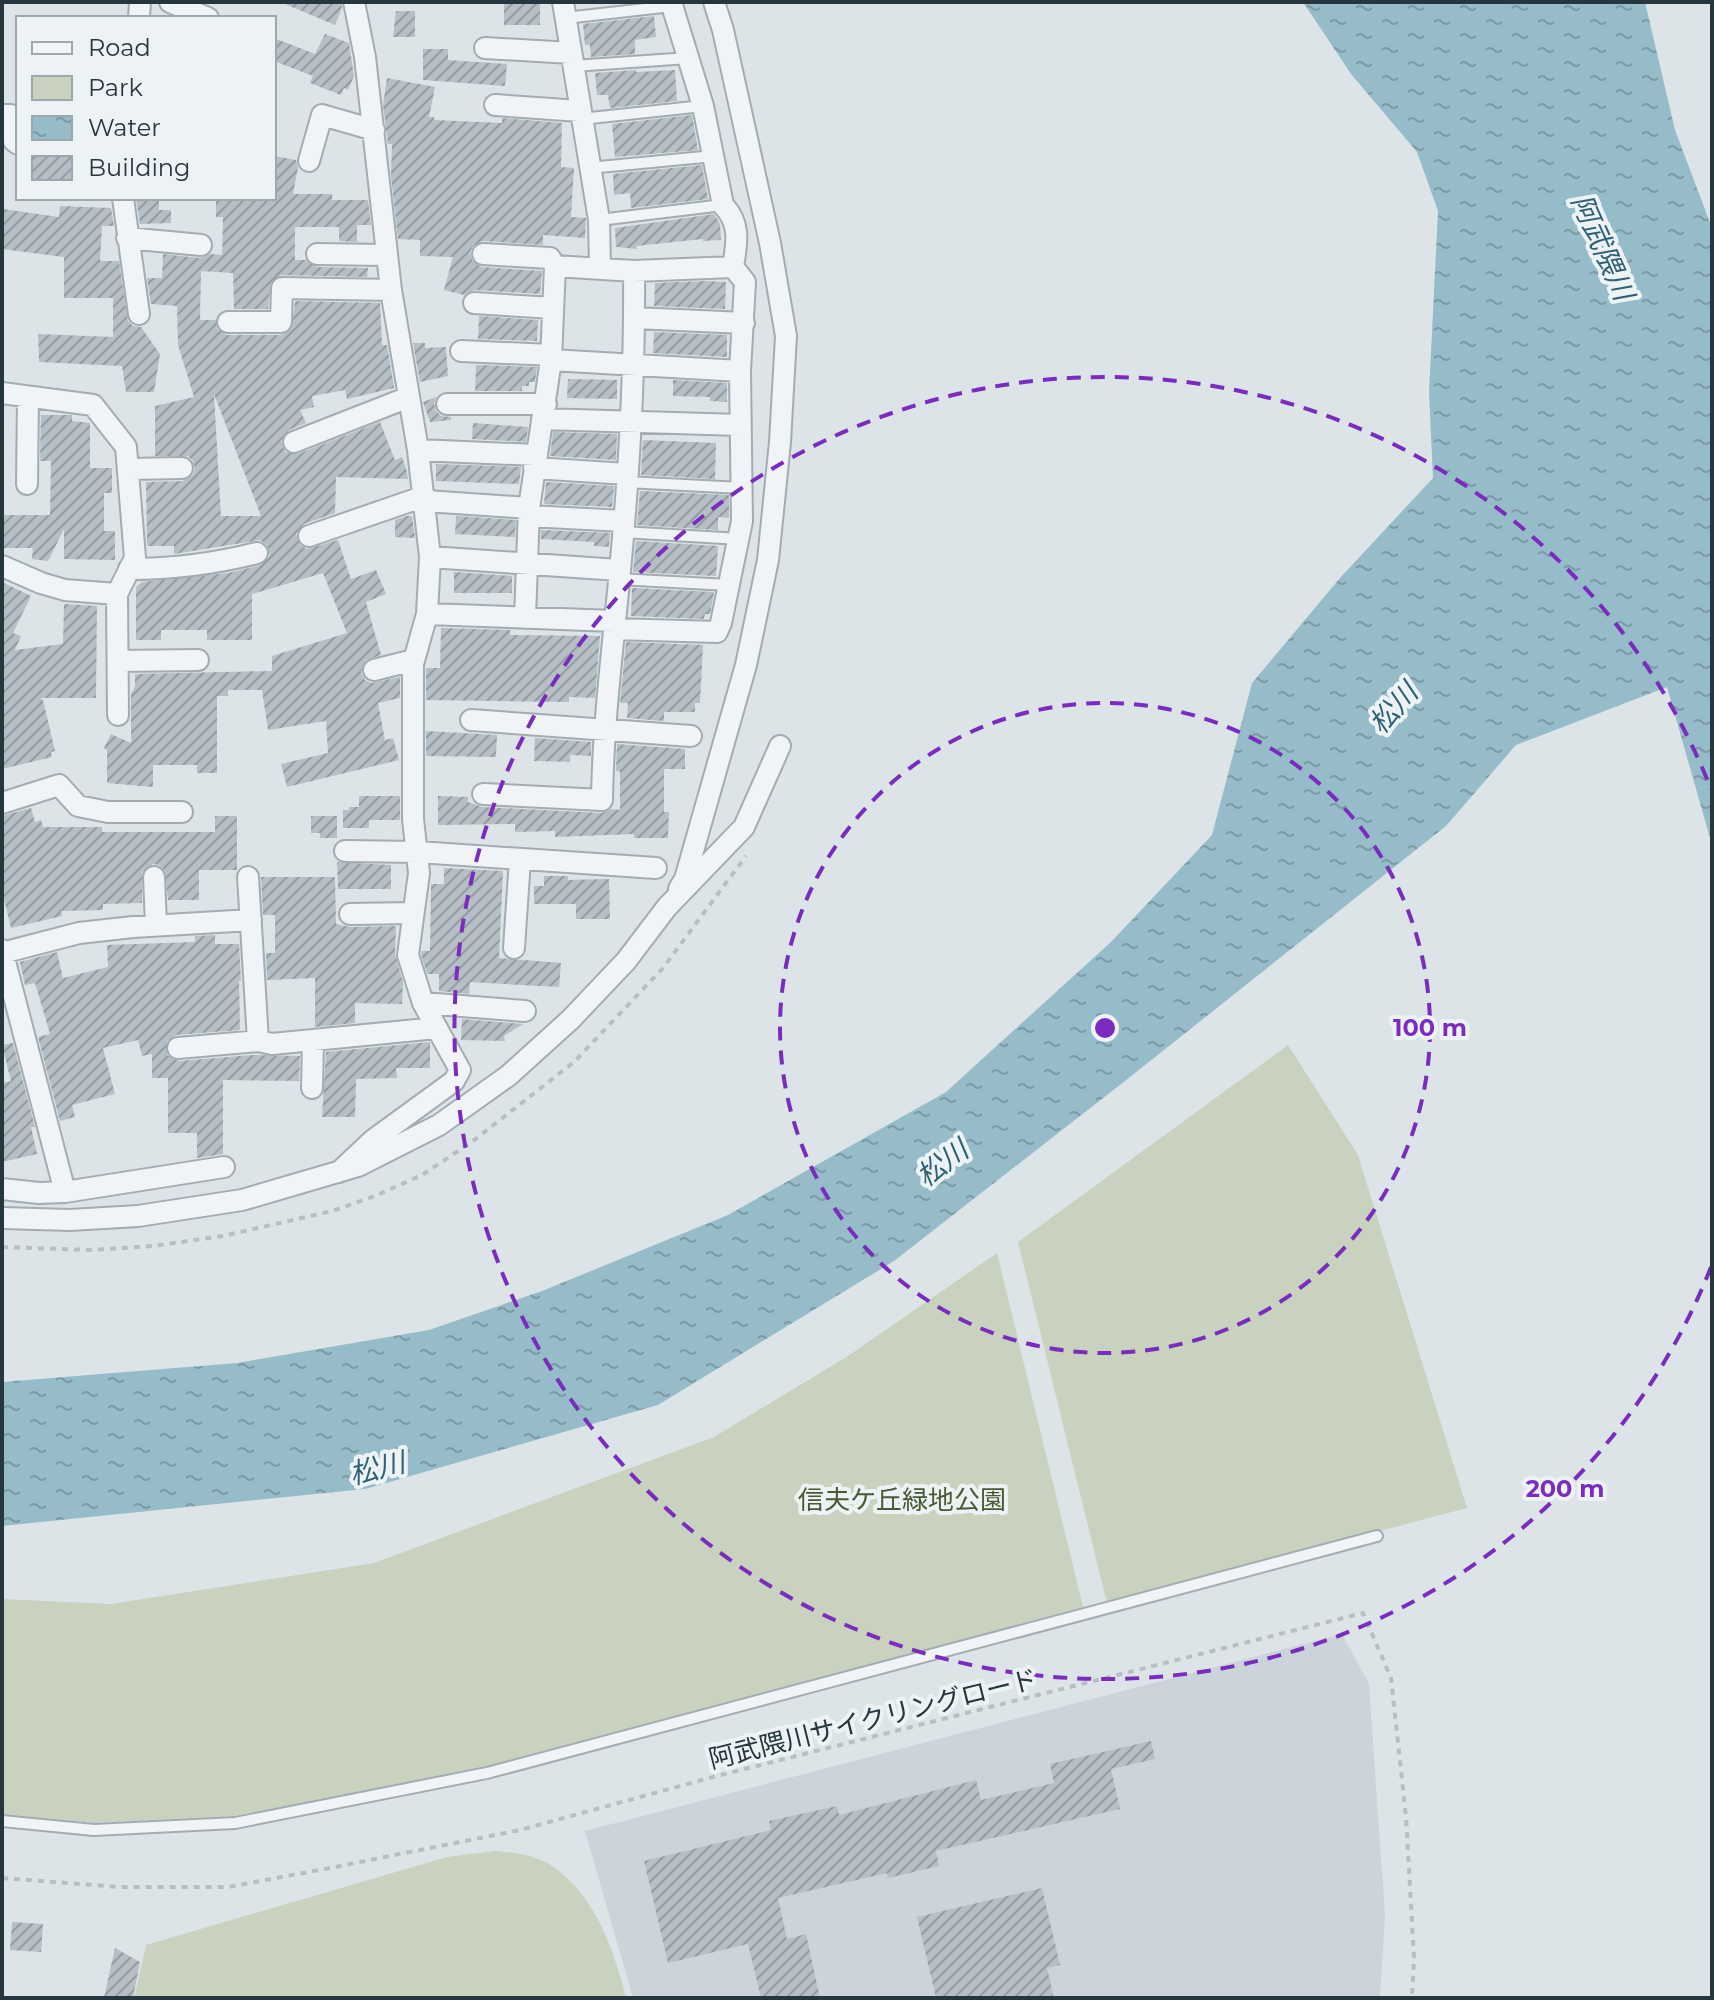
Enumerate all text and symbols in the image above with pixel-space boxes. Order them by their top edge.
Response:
legend [16,16,276,200]
text: Road [88,33,151,62]
text: Park [88,73,143,102]
text: Water [88,113,161,142]
text: Building [88,153,191,182]
water label: 阿武隈川 [1565,189,1643,308]
water label: 松川 [1362,674,1426,740]
text: 100 m [1393,1013,1467,1042]
centre of rings [1091,1014,1119,1042]
water label: 松川 [909,1131,977,1193]
water label: 松川 [346,1444,411,1491]
text: 200 m [1526,1474,1604,1503]
park label: 信夫ケ丘緑地公園 [798,1484,1006,1516]
street label: 阿武隈川サイクリングロード [705,1663,1041,1775]

